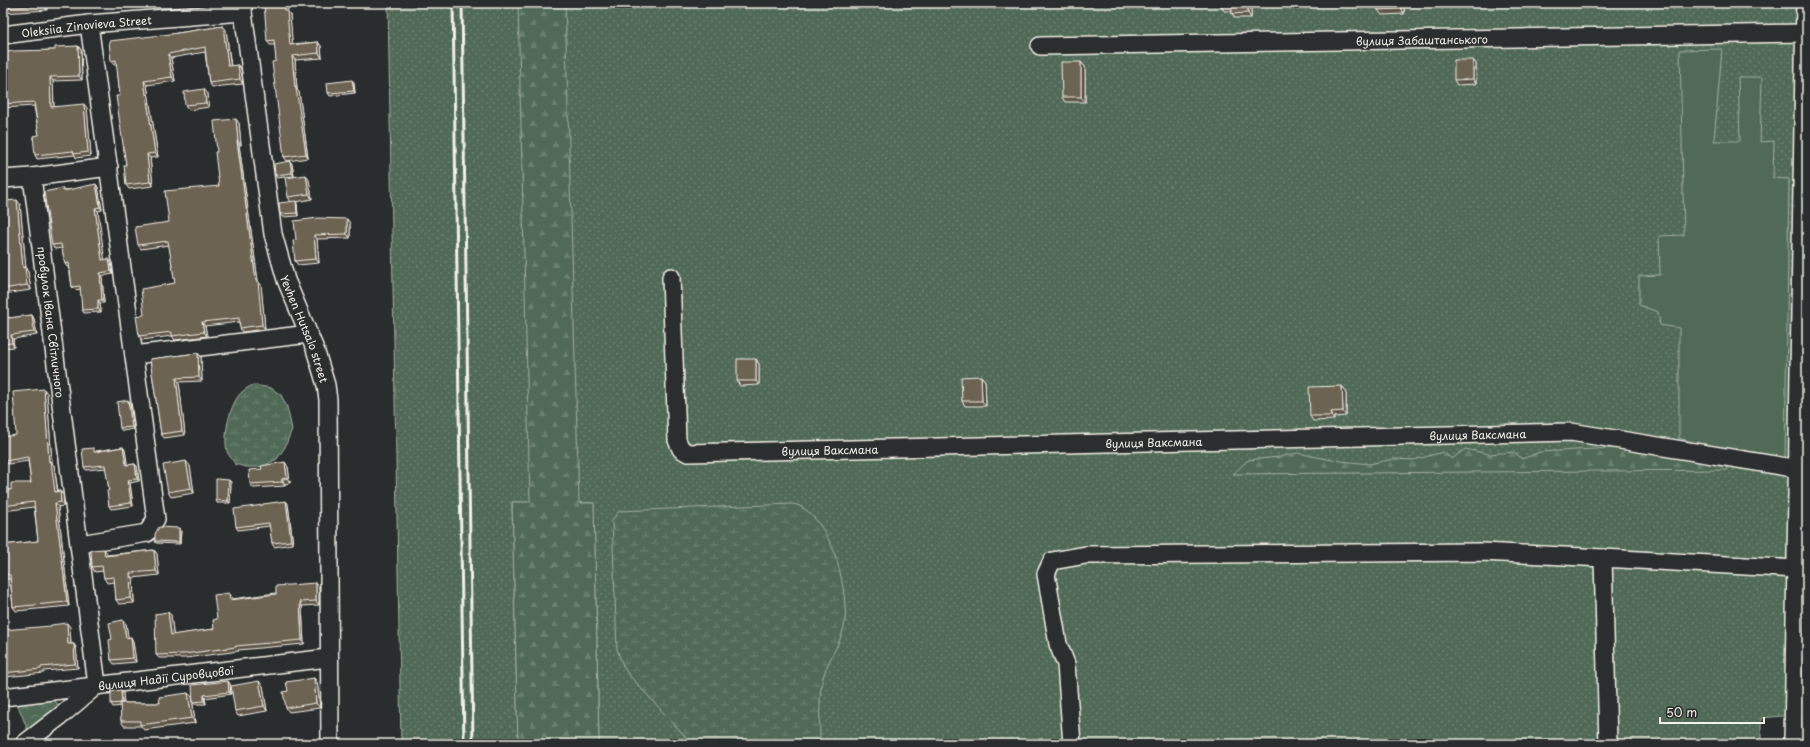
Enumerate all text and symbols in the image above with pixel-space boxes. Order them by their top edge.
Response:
street label: Oleksiia Zinovieva Street [20,11,153,41]
street label: вулиця Забаштанського [1356,30,1488,49]
street label: провулок Івана Світличного [33,245,69,399]
street label: Yevhen Hutsalo street [276,273,333,385]
street label: вулиця Ваксмана [1429,425,1527,444]
street label: вулиця Ваксмана [1105,432,1203,452]
street label: вулиця Ваксмана [781,440,879,459]
street label: вулиця Надії Суровцової [97,661,235,694]
scale bar [1660,699,1764,725]
text: 50 m [1666,703,1697,721]

